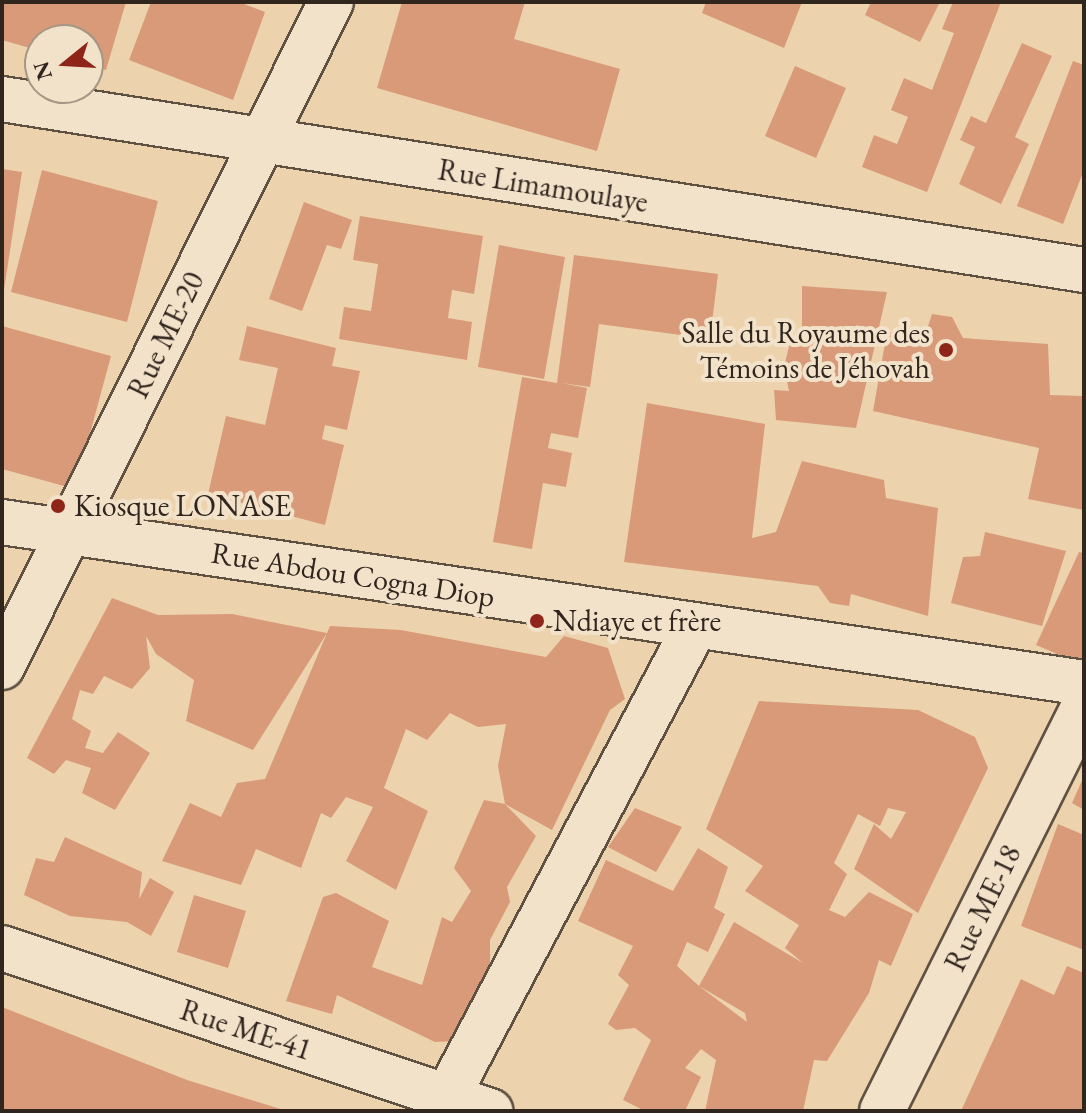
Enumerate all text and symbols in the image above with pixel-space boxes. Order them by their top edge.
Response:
north arrow [24,24,104,104]
text: N [26,58,59,84]
street label: Rue Limamoulaye [435,152,651,220]
street label: Rue ME-20 [120,266,212,404]
place label: Salle du Royaume des Témoins de Jéhovah [681,315,930,386]
marker: Salle du Royaume des Témoins de Jéhovah [937,341,955,359]
place label: Kiosque LONASE [74,488,291,524]
marker: Kiosque LONASE [49,497,67,515]
street label: Rue Abdou Cogna Diop [209,535,497,615]
place label: Ndiaye et frère [553,603,721,639]
marker: Ndiaye et frère [528,612,546,630]
street label: Rue ME-18 [937,839,1029,977]
street label: Rue ME-41 [176,992,316,1068]

